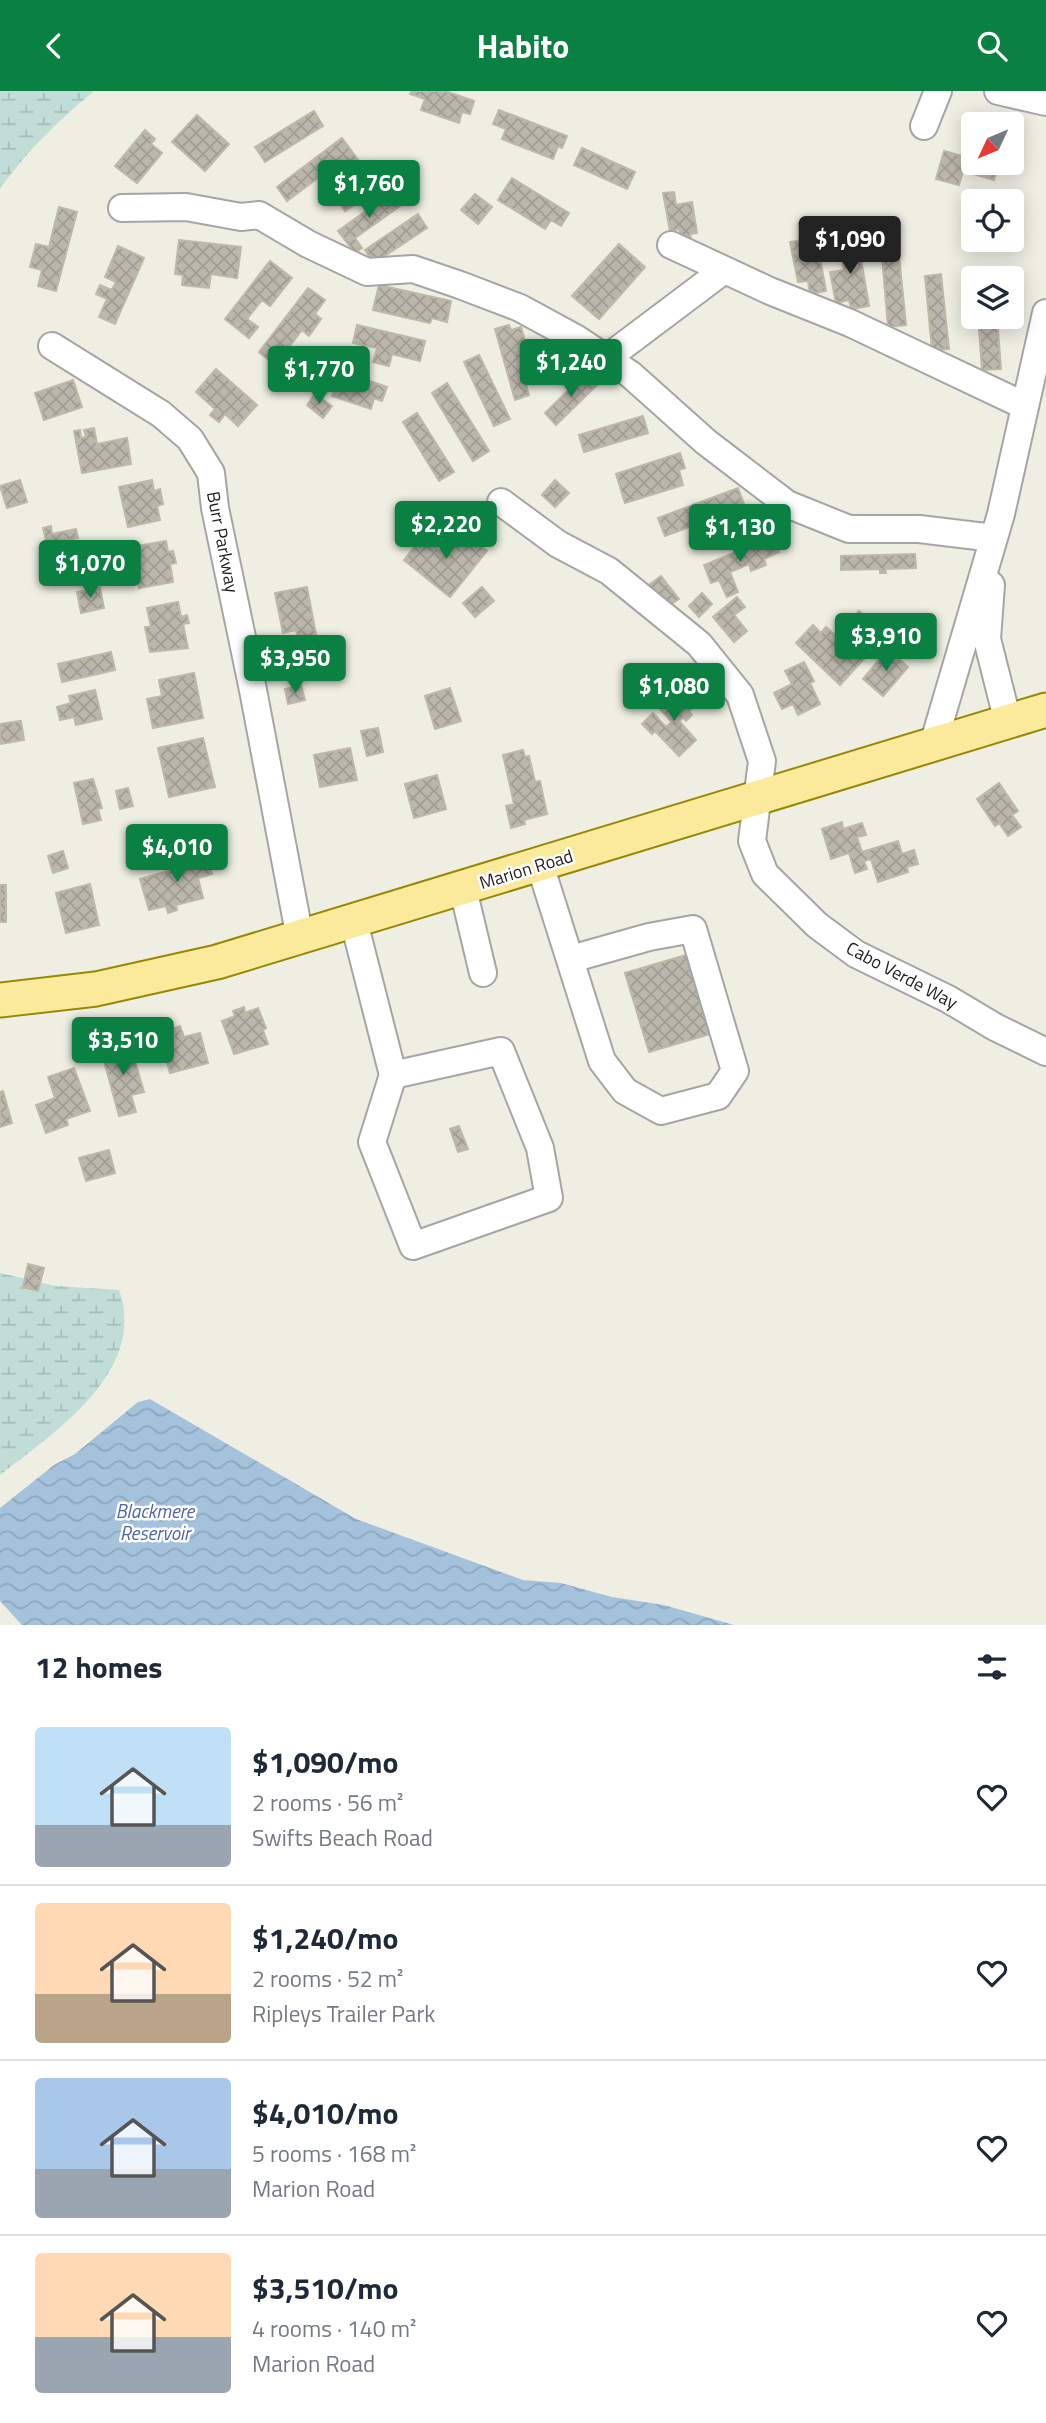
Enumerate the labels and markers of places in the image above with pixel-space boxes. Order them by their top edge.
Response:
pin: $1,760 [312,160,426,220]
pin: $1,090 [793,216,907,276]
pin: $1,240 [514,339,628,399]
pin: $1,770 [262,347,376,406]
pin: $2,220 [389,501,503,561]
pin: $1,130 [683,505,797,564]
pin: $1,070 [33,540,147,600]
pin: $3,910 [829,613,943,673]
pin: $3,950 [238,635,352,695]
pin: $1,080 [617,663,731,723]
pin: $4,010 [120,825,234,884]
pin: $3,510 [66,1017,180,1077]

